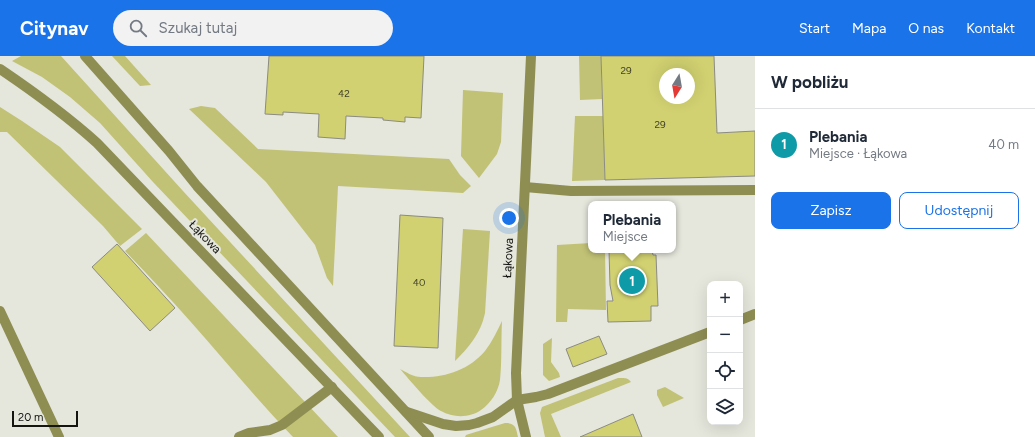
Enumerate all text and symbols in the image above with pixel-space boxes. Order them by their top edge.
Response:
search box [113,10,393,46]
text: Citynav [20,17,89,40]
icon: search [127,17,149,39]
text: Szukaj tutaj [159,19,237,37]
text: Start [799,20,830,37]
text: Mapa [852,20,886,37]
text: O nas [908,20,944,37]
text: Kontakt [966,20,1015,37]
house number: 29 [620,64,632,77]
north arrow [659,68,695,104]
text: W pobliżu [771,72,848,92]
house number: 42 [338,87,350,100]
house number: 29 [654,118,666,131]
text: Plebania [809,128,867,146]
text: 1 [781,137,787,152]
text: 40 m [988,137,1019,152]
text: Miejsce · Łąkowa [809,146,907,161]
button: Zapisz [771,192,891,229]
button: Udostępnij [899,192,1019,229]
popup [588,201,676,253]
your location [499,208,519,228]
text: Plebania [603,211,661,229]
street label: Łąkowa [186,218,224,256]
text: Miejsce [603,229,648,244]
street label: Łąkowa [500,238,516,278]
pin: 1 [619,266,645,296]
house number: 40 [413,276,425,289]
map controls [707,281,743,425]
button: + [707,281,743,317]
button: − [707,317,743,353]
button: locate [707,353,743,389]
button: layers [707,389,743,425]
scale bar [12,409,78,428]
text: 20 m [18,411,43,424]

